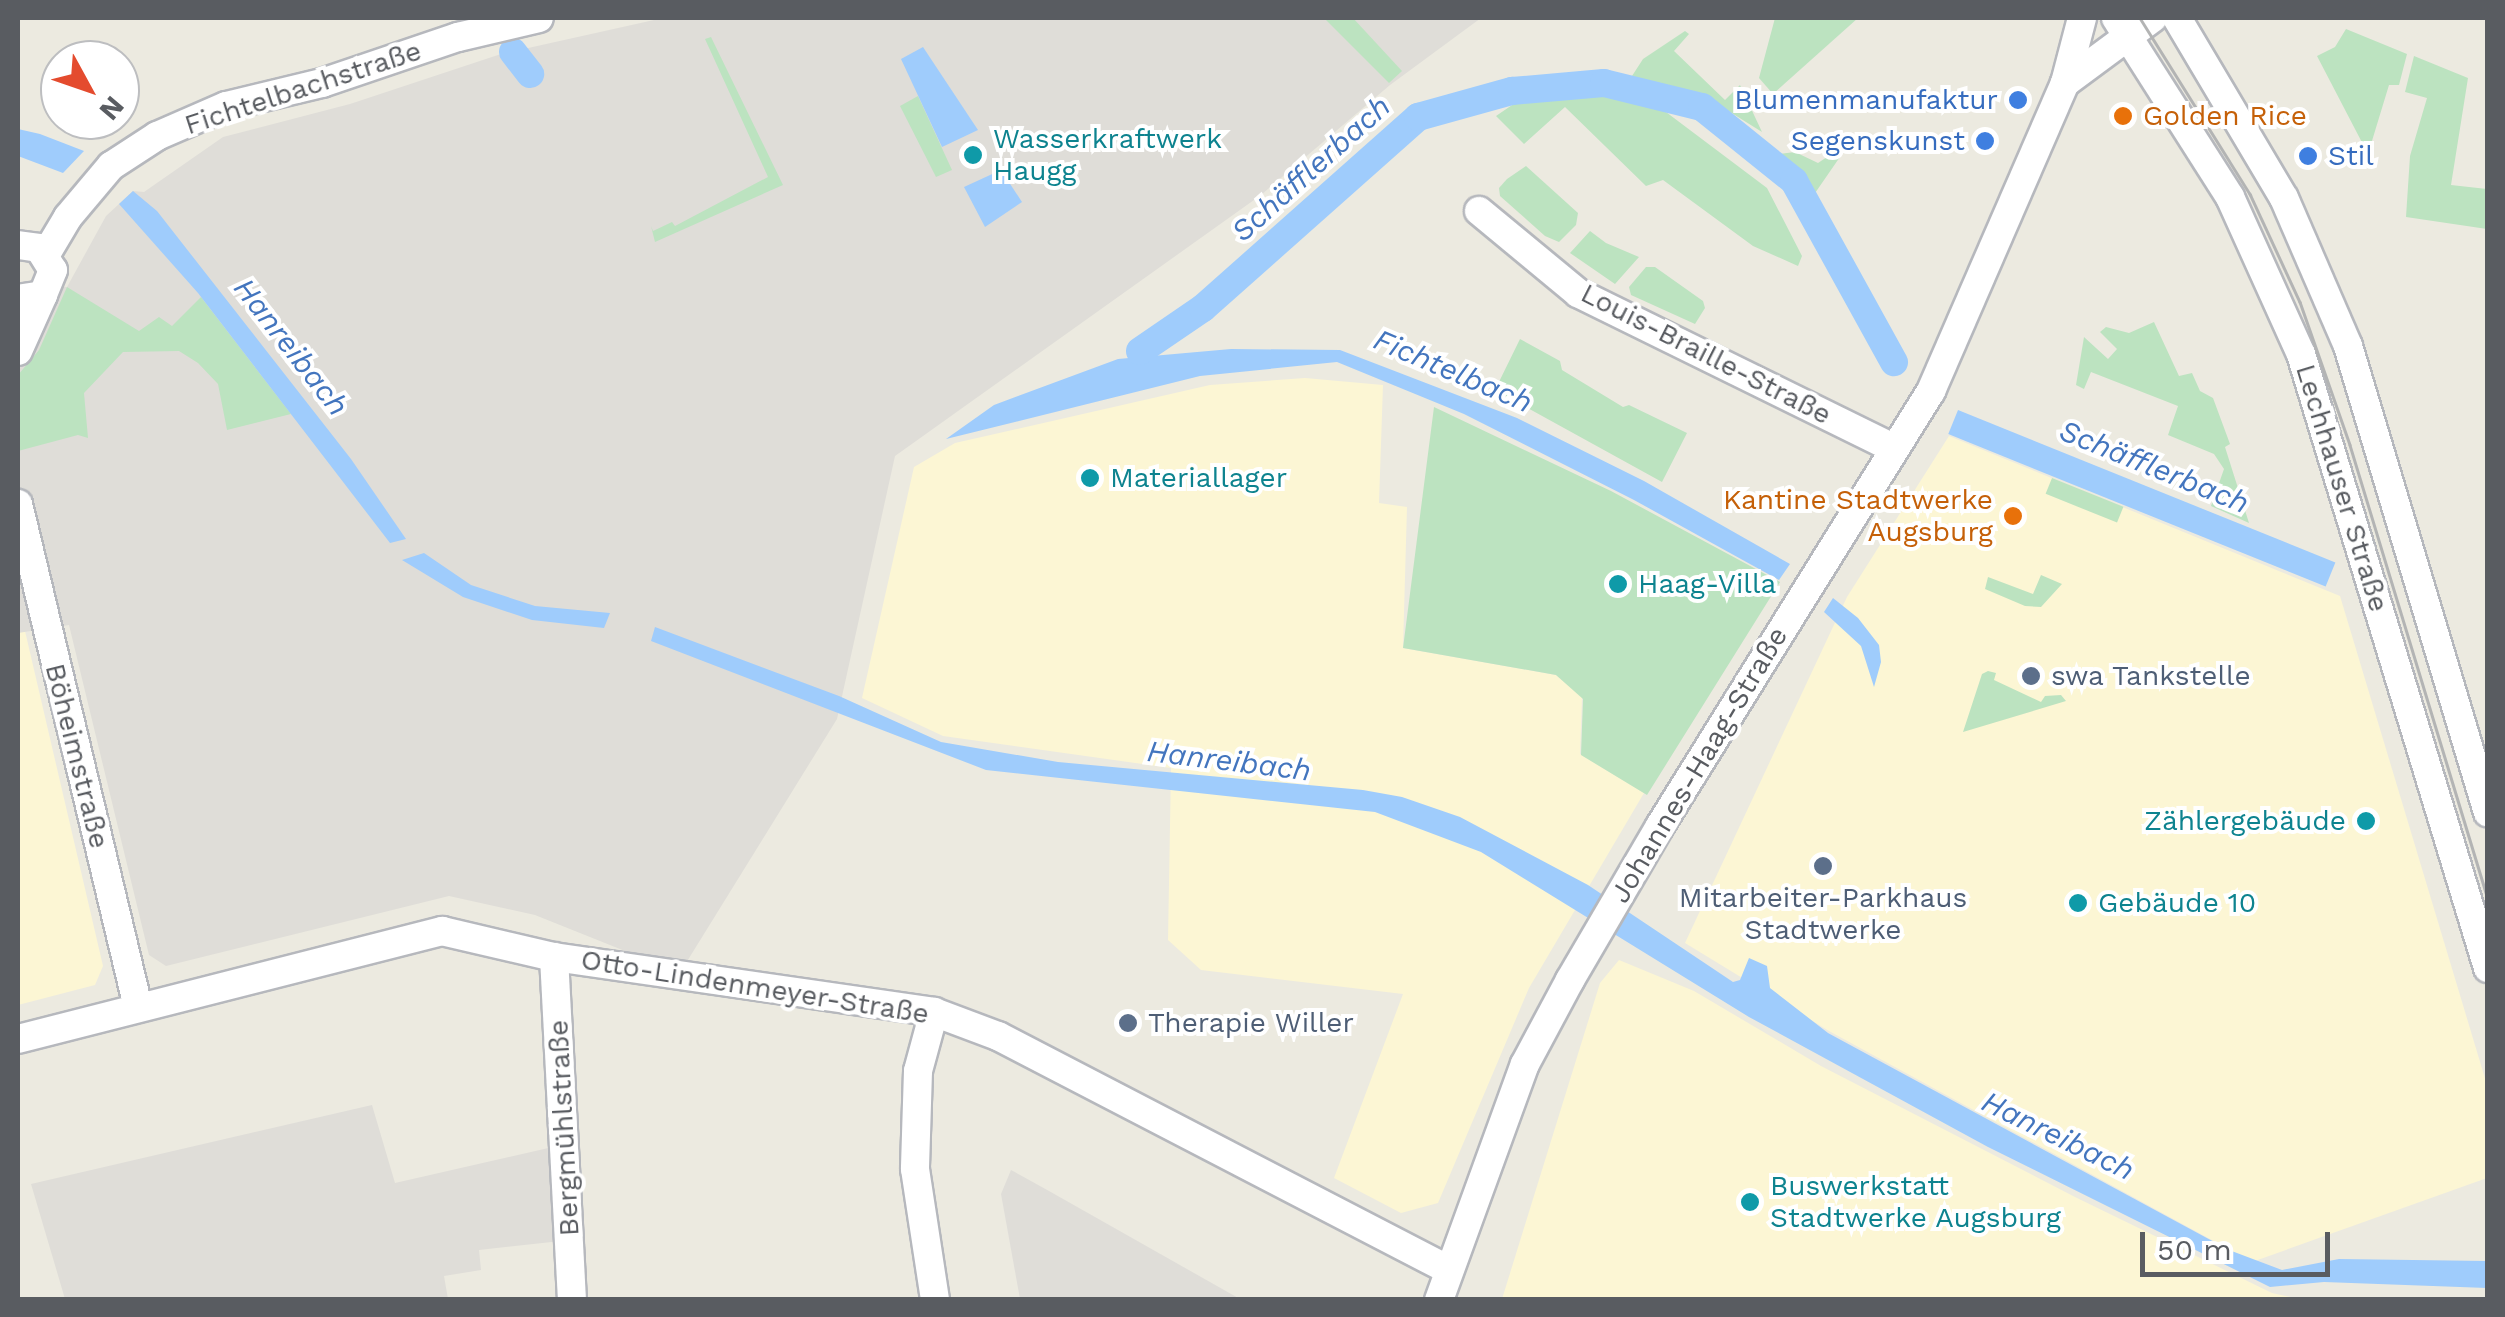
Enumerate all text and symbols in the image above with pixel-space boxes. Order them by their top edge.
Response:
street label: Fichtelbachstraße [180,34,426,142]
north arrow [40,40,140,140]
place label: Blumenmanufaktur [1734,83,1998,117]
water label: Schäfflerbach [1224,88,1398,250]
marker: Blumenmanufaktur [2007,89,2029,111]
text: N [93,90,131,127]
place label: Golden Rice [2143,99,2307,133]
marker: Golden Rice [2112,105,2134,127]
place label: Wasserkraftwerk Haugg [993,122,1222,188]
place label: Segenskunst [1791,124,1965,158]
marker: Segenskunst [1974,130,1996,152]
place label: Stil [2328,139,2374,173]
marker: Wasserkraftwerk Haugg [962,144,984,166]
marker: Stil [2297,145,2319,167]
water label: Hanreibach [226,271,356,423]
street label: Louis-Braille-Straße [1575,276,1837,432]
water label: Fichtelbach [1368,321,1538,421]
street label: Lechhauser Straße [2288,360,2396,616]
water label: Schäfflerbach [2054,413,2254,521]
place label: Materiallager [1110,461,1287,495]
marker: Materiallager [1079,467,1101,489]
place label: Kantine Stadtwerke Augsburg [1723,483,1993,549]
marker: Kantine Stadtwerke Augsburg [2002,505,2024,527]
place label: Haag-Villa [1638,567,1776,601]
marker: Haag-Villa [1607,573,1629,595]
street label: Johannes-Haag-Straße [1603,621,1795,909]
place label: swa Tankstelle [2051,659,2252,693]
street label: Böheimstraße [38,660,116,852]
marker: swa Tankstelle [2020,665,2042,687]
water label: Hanreibach [1145,733,1313,789]
place label: Zählergebäude [2144,804,2346,838]
marker: Zählergebäude [2355,810,2377,832]
marker: Mitarbeiter-Parkhaus Stadtwerke [1812,855,1834,877]
place label: Mitarbeiter-Parkhaus Stadtwerke [1679,881,1967,947]
place label: Gebäude 10 [2098,886,2257,920]
marker: Gebäude 10 [2067,892,2089,914]
street label: Otto-Lindenmeyer-Straße [579,943,931,1031]
place label: Therapie Willer [1148,1006,1354,1040]
marker: Therapie Willer [1117,1012,1139,1034]
street label: Bergmühlstraße [542,1019,586,1237]
water label: Hanreibach [1976,1084,2140,1188]
place label: Buswerkstatt Stadtwerke Augsburg [1770,1169,2062,1235]
marker: Buswerkstatt Stadtwerke Augsburg [1739,1191,1761,1213]
scale bar [2145,1212,2335,1274]
text: 50 m [2157,1232,2232,1267]

